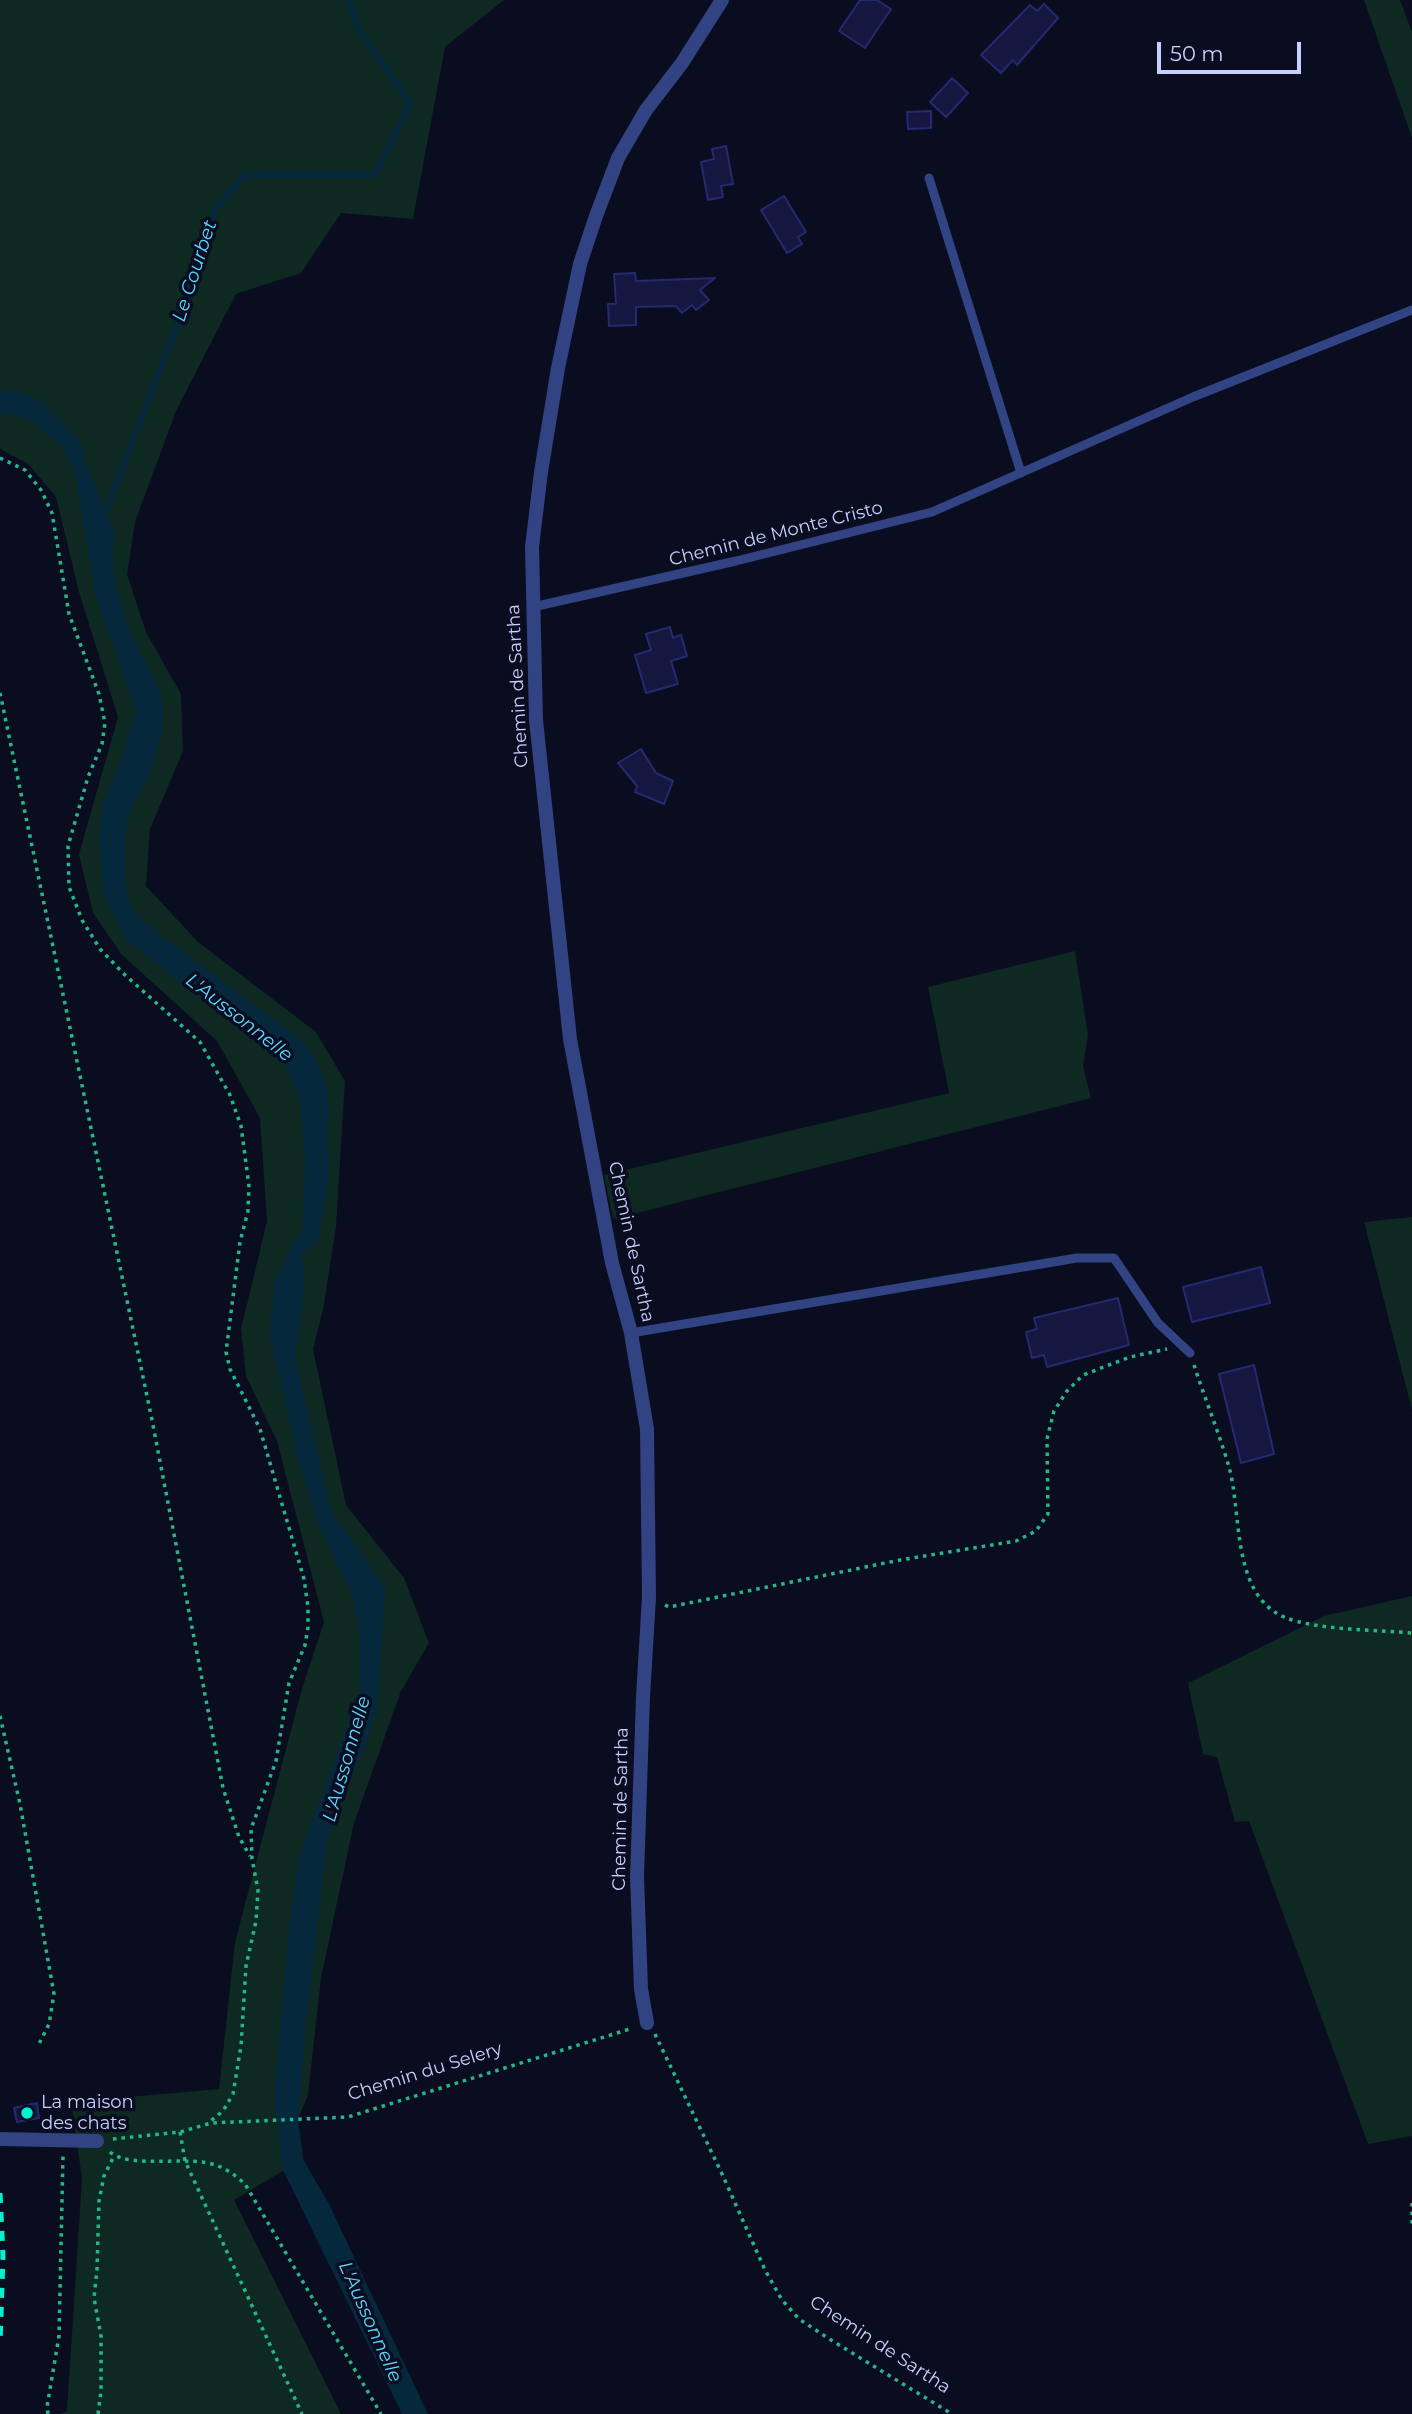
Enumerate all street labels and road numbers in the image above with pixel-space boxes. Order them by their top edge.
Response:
street label: Chemin de Monte Cristo [667,497,885,571]
street label: Chemin de Sartha [503,604,533,768]
street label: Chemin de Sartha [603,1160,659,1324]
street label: Chemin de Sartha [609,1727,633,1891]
street label: Chemin du Selery [345,2038,505,2106]
street label: Chemin de Sartha [805,2291,955,2399]

